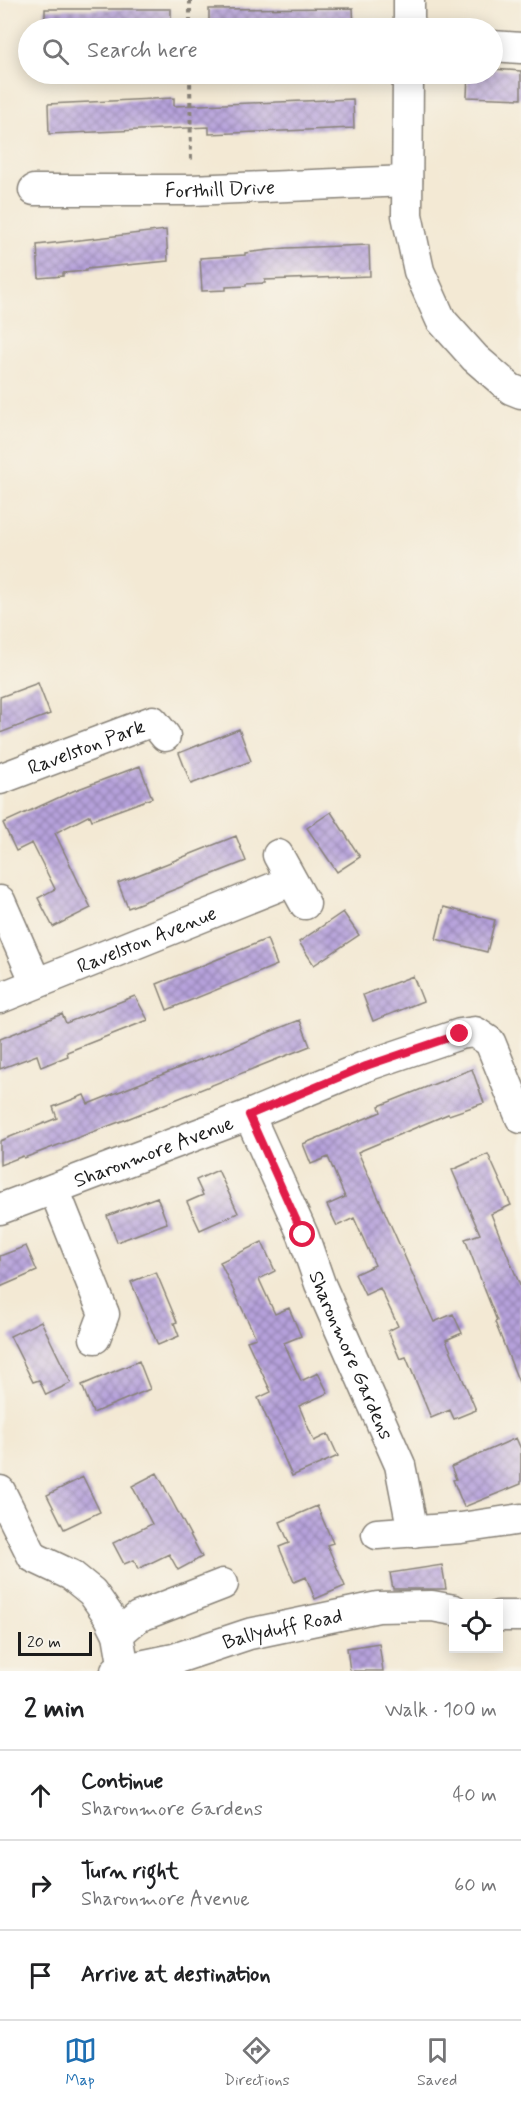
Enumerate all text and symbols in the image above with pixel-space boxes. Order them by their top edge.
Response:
search box [18,18,503,84]
icon: search [39,35,72,68]
text: Search here [87,37,198,65]
street label: Forthill Drive [165,175,276,205]
street label: Ravelston Park [24,713,149,782]
street label: Ravelston Avenue [73,900,221,981]
route end [446,1020,472,1046]
street label: Sharonmore Avenue [70,1110,238,1195]
route start [289,1221,315,1247]
street label: Sharonmore Gardens [301,1267,399,1444]
map controls [449,1599,503,1653]
button: locate [449,1599,503,1653]
street label: Ballyduff Road [219,1603,345,1657]
scale bar [18,1629,92,1656]
text: 20 m [27,1632,61,1653]
text: 2 min [24,1693,85,1727]
text: Walk · 100 m [385,1697,497,1724]
text: Continue [81,1768,163,1796]
icon: ahead [24,1779,57,1812]
text: 40 m [453,1782,497,1809]
text: Sharonmore Gardens [81,1796,263,1823]
text: Turn right [81,1858,179,1886]
icon: right [24,1869,57,1902]
text: 60 m [454,1872,497,1899]
text: Sharonmore Avenue [81,1886,250,1913]
icon: arrive [24,1959,57,1992]
text: Arrive at destination [81,1961,271,1989]
tab: Map [64,2034,97,2091]
tab: Directions [224,2034,290,2091]
tab: Saved [417,2034,457,2091]

